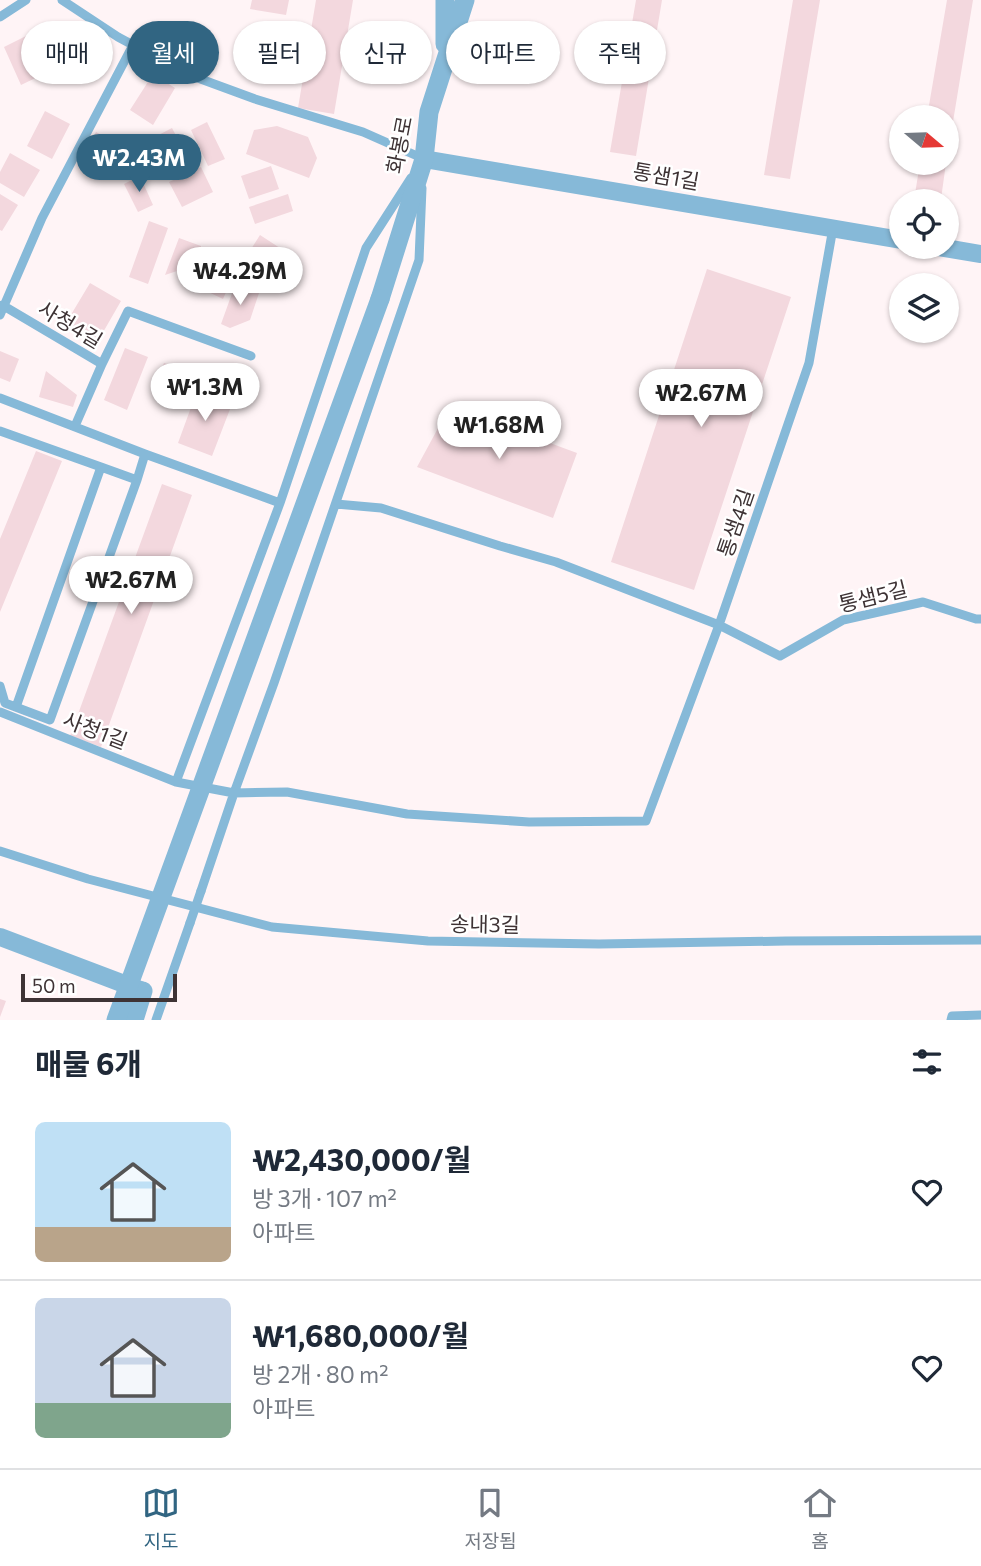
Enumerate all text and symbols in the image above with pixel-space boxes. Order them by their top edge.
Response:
chip: 매매 [21,21,113,84]
chip: 월세 [127,21,219,84]
chip: 필터 [233,21,326,84]
chip: 신규 [340,21,432,84]
chip: 아파트 [446,21,560,84]
chip: 주택 [574,21,666,84]
north arrow [889,105,959,175]
map controls [889,105,959,343]
street label: 화봉로 [381,114,416,176]
pin: ₩2.43M [82,134,196,194]
text: ₩2.43M [92,143,186,171]
street label: 통샘1길 [631,157,701,194]
button: locate [889,189,959,259]
pin: ₩4.29M [183,247,297,307]
text: ₩4.29M [193,256,287,284]
button: layers [889,273,959,343]
street label: 사청4길 [34,295,107,353]
pin: ₩1.3M [156,364,254,423]
pin: ₩2.67M [644,370,758,429]
text: ₩1.3M [167,372,243,400]
text: ₩2.67M [655,378,747,406]
pin: ₩1.68M [442,402,556,461]
text: ₩1.68M [453,410,545,438]
street label: 통샘4길 [711,485,758,560]
pin: ₩2.67M [74,556,188,616]
text: ₩2.67M [85,565,177,593]
street label: 통샘5길 [836,575,910,616]
street label: 사청1길 [60,706,131,753]
street label: 송내3길 [450,910,520,937]
scale bar [21,971,177,1003]
text: 50 m [32,974,76,997]
icon: filters [908,1043,946,1081]
text: 매물 6개 [35,1044,142,1081]
text: ₩2,430,000/월 [252,1140,471,1177]
icon: home [91,1150,175,1234]
icon: heart [908,1173,946,1211]
text: 방 3개 · 107 m² [252,1184,397,1212]
text: 아파트 [252,1218,315,1246]
text: ₩1,680,000/월 [252,1316,469,1353]
icon: home [91,1326,175,1410]
icon: heart [908,1349,946,1387]
text: 방 2개 · 80 m² [252,1360,388,1388]
text: 아파트 [252,1394,315,1422]
tab: 지도 [142,1484,180,1553]
tab: 저장됨 [464,1484,517,1553]
tab: 홈 [801,1484,839,1553]

